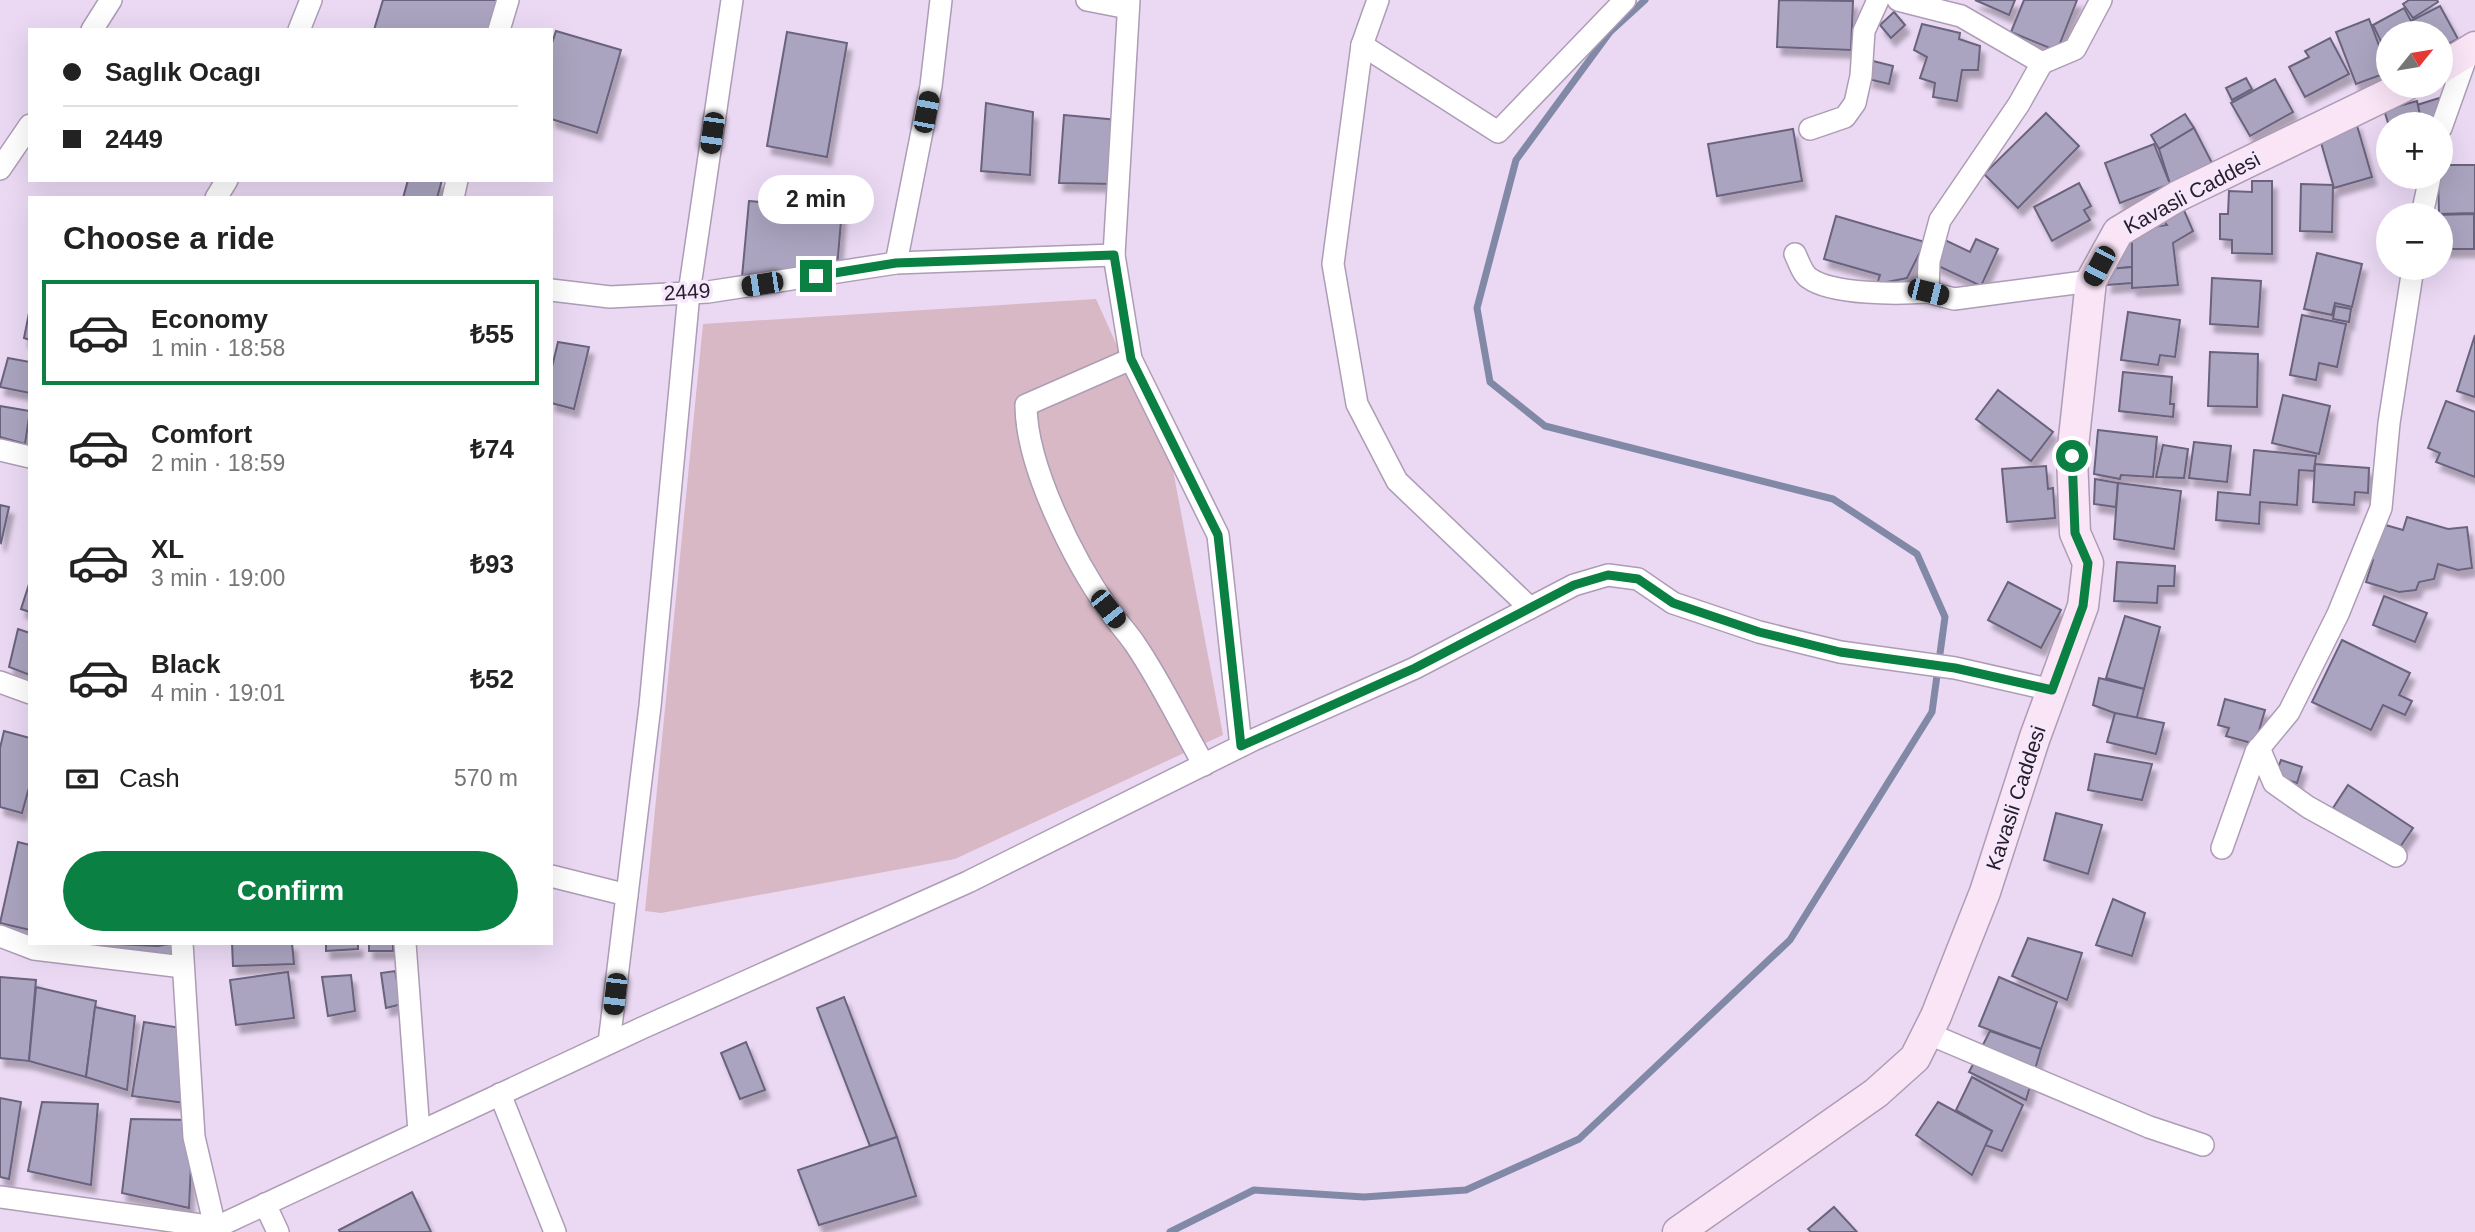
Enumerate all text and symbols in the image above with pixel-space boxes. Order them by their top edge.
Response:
north arrow [2376,21,2454,98]
map controls [2376,21,2453,280]
text: Saglık Ocagı [105,57,261,87]
car [912,89,941,135]
car [699,111,726,155]
button: + [2376,112,2453,189]
text: 2449 [105,124,163,154]
street label: Kavasli Caddesi [2120,147,2264,238]
callout: 2 min [758,174,874,224]
text: 2 min [786,186,846,212]
button: − [2376,203,2453,280]
text: Choose a ride [63,220,275,256]
car [2080,243,2119,289]
route end [800,260,832,292]
car [740,270,785,298]
car [1906,277,1951,307]
street label: 2449 [663,278,711,305]
icon: car [67,301,130,364]
text: Economy [151,304,268,334]
text: ₺55 [470,319,514,349]
text: 1 min · 18:58 [151,335,285,361]
icon: car [67,416,130,479]
text: Comfort [151,419,252,449]
text: ₺74 [470,434,514,464]
route start [2056,440,2088,472]
text: 2 min · 18:59 [151,450,285,476]
icon: car [67,531,130,594]
text: XL [151,534,184,564]
text: ₺93 [470,549,514,579]
text: 3 min · 19:00 [151,565,285,591]
car [1087,586,1130,632]
icon: car [67,646,130,709]
text: Black [151,649,220,679]
text: ₺52 [470,664,514,694]
text: 4 min · 19:01 [151,680,285,706]
street label: Kavasli Caddesi [1981,723,2050,873]
icon: cash [63,760,101,798]
text: Cash [119,763,180,793]
text: 570 m [454,765,518,791]
button: Confirm [63,851,518,931]
car [603,972,628,1016]

